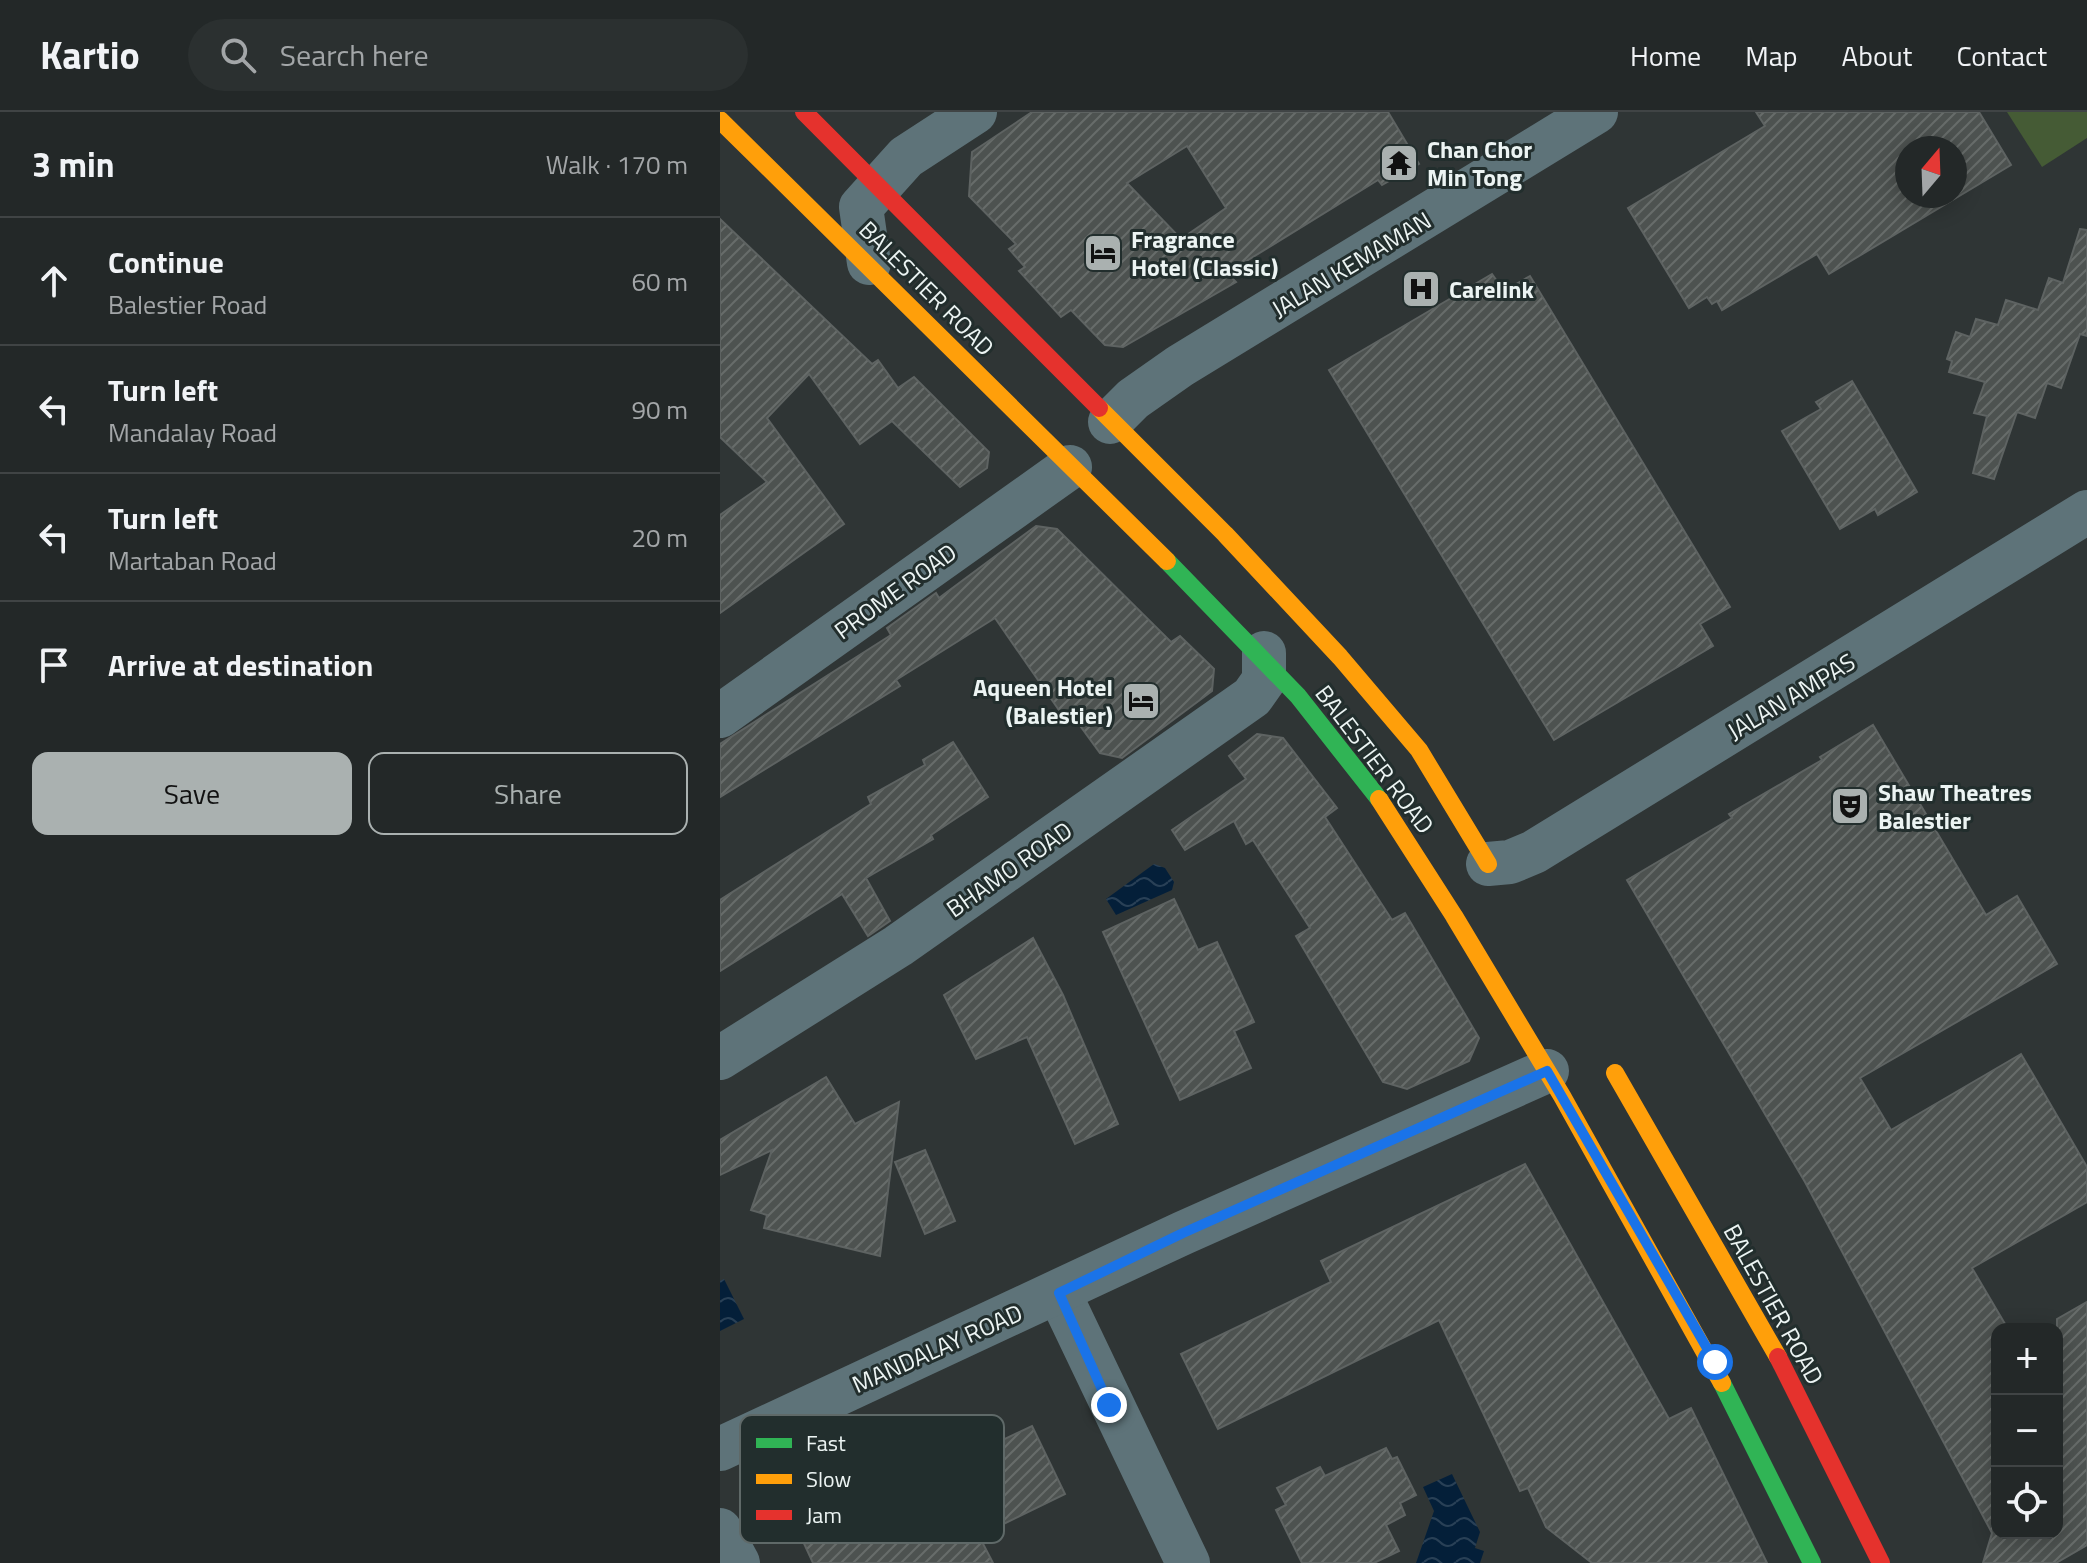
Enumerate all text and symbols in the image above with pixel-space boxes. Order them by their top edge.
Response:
search box [188,19,748,91]
text: Kartio [40,26,140,84]
text: Search here [280,32,429,78]
icon: search [216,33,260,77]
text: Home [1630,34,1701,77]
text: Map [1745,34,1798,77]
text: About [1842,34,1912,77]
text: Contact [1956,34,2047,77]
place label: Chan Chor Min Tong [1427,131,1532,195]
north arrow [1895,136,1967,208]
text: 3 min [32,138,115,190]
temple icon: Chan Chor Min Tong [1378,142,1420,184]
text: Walk · 170 m [546,145,688,184]
street label: JALAN KEMAMAN [1264,202,1438,326]
street label: BALESTIER ROAD [851,212,1003,364]
place label: Fragrance Hotel (Classic) [1131,221,1278,285]
hotel icon: Fragrance Hotel (Classic) [1082,232,1124,274]
text: Continue [108,239,224,285]
icon: ahead [32,259,76,303]
text: 60 m [631,262,688,301]
hospital icon: Carelink [1400,268,1442,310]
place label: Carelink [1449,271,1534,307]
text: Balestier Road [108,285,267,324]
text: Turn left [108,367,218,413]
icon: left [32,387,76,431]
text: 90 m [631,390,688,429]
text: Mandalay Road [108,413,277,452]
text: Turn left [108,495,218,541]
icon: left [32,515,76,559]
text: 20 m [631,518,688,557]
street label: PROME ROAD [826,534,964,648]
text: Martaban Road [108,541,277,580]
text: Arrive at destination [108,642,373,688]
icon: arrive [32,643,76,687]
street label: JALAN AMPAS [1720,644,1862,748]
place label: Aqueen Hotel (Balestier) [973,669,1113,733]
street label: BALESTIER ROAD [1307,677,1443,841]
hotel icon: Aqueen Hotel (Balestier) [1120,680,1162,722]
button: Save [32,752,352,835]
button: Share [368,752,688,835]
place label: Shaw Theatres Balestier [1878,774,2032,838]
theatre icon: Shaw Theatres Balestier [1829,785,1871,827]
street label: BHAMO ROAD [939,812,1079,926]
street label: BALESTIER ROAD [1715,1217,1833,1391]
street label: MANDALAY ROAD [846,1294,1028,1402]
map controls [1991,1323,2063,1539]
button: + [1991,1323,2063,1395]
route start [1697,1344,1733,1380]
route end [1091,1387,1127,1423]
button: − [1991,1395,2063,1467]
legend [740,1415,1004,1543]
text: Fast [806,1426,846,1460]
text: Slow [806,1462,852,1496]
button: locate [1991,1467,2063,1539]
text: Jam [806,1498,842,1532]

